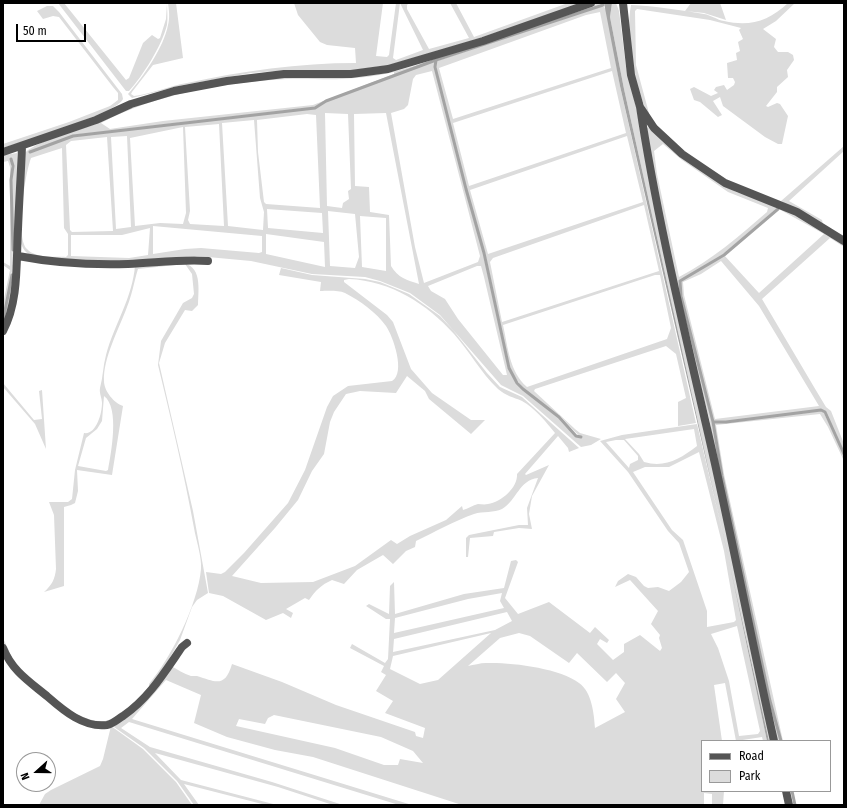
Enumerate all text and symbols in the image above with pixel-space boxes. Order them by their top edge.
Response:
scale bar [18,16,88,42]
text: 50 m [23,24,47,38]
legend [701,740,831,792]
text: Road [739,749,764,763]
north arrow [16,752,56,792]
text: Park [739,769,760,783]
text: N [18,771,33,782]

